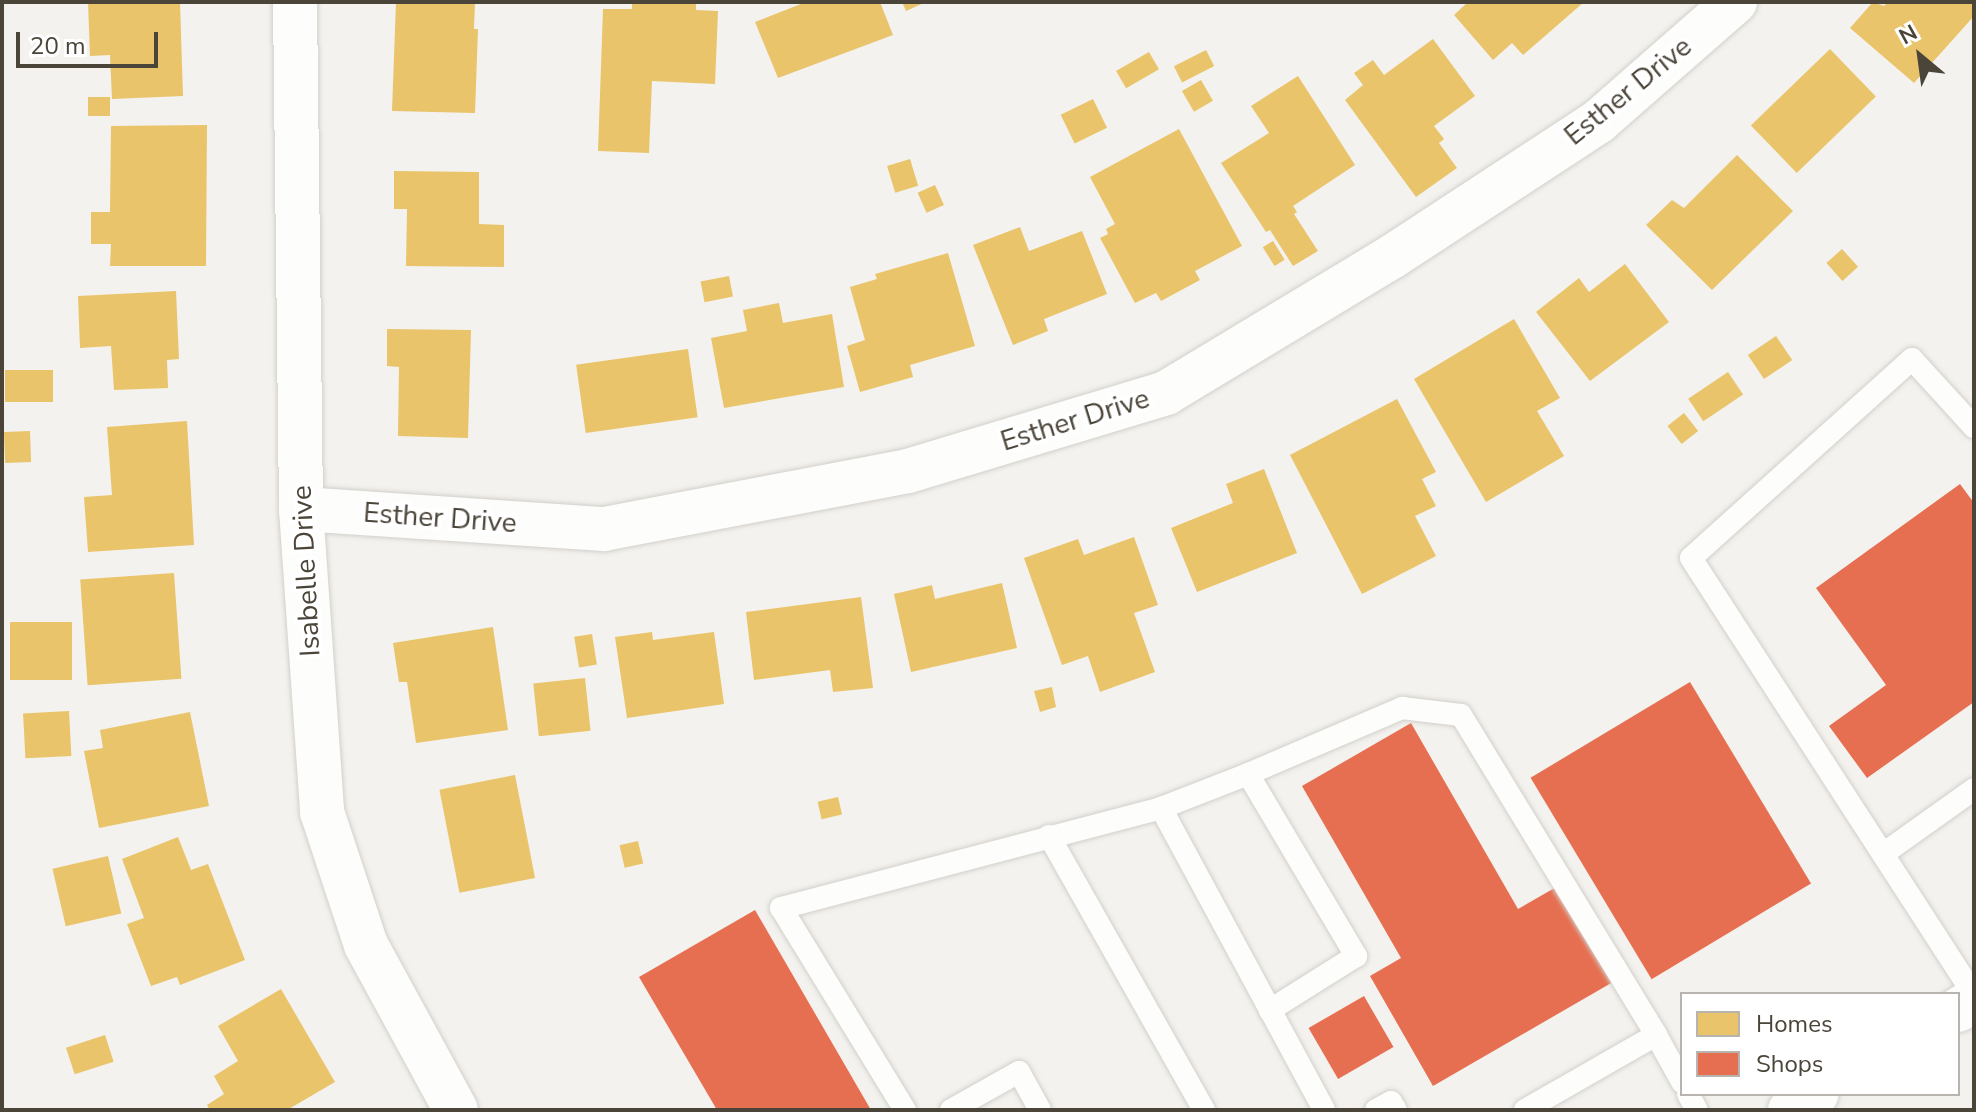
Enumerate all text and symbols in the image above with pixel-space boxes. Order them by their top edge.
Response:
scale bar [20,16,162,66]
north arrow [1880,16,1960,96]
text: N [1894,18,1923,52]
text: 20 m [30,30,86,62]
street label: Esther Drive [1558,30,1698,152]
street label: Esther Drive [997,381,1153,459]
street label: Isabelle Drive [285,484,327,658]
street label: Esther Drive [362,496,518,540]
legend [1680,992,1960,1096]
text: Homes [1756,1008,1832,1040]
text: Shops [1756,1048,1823,1080]

